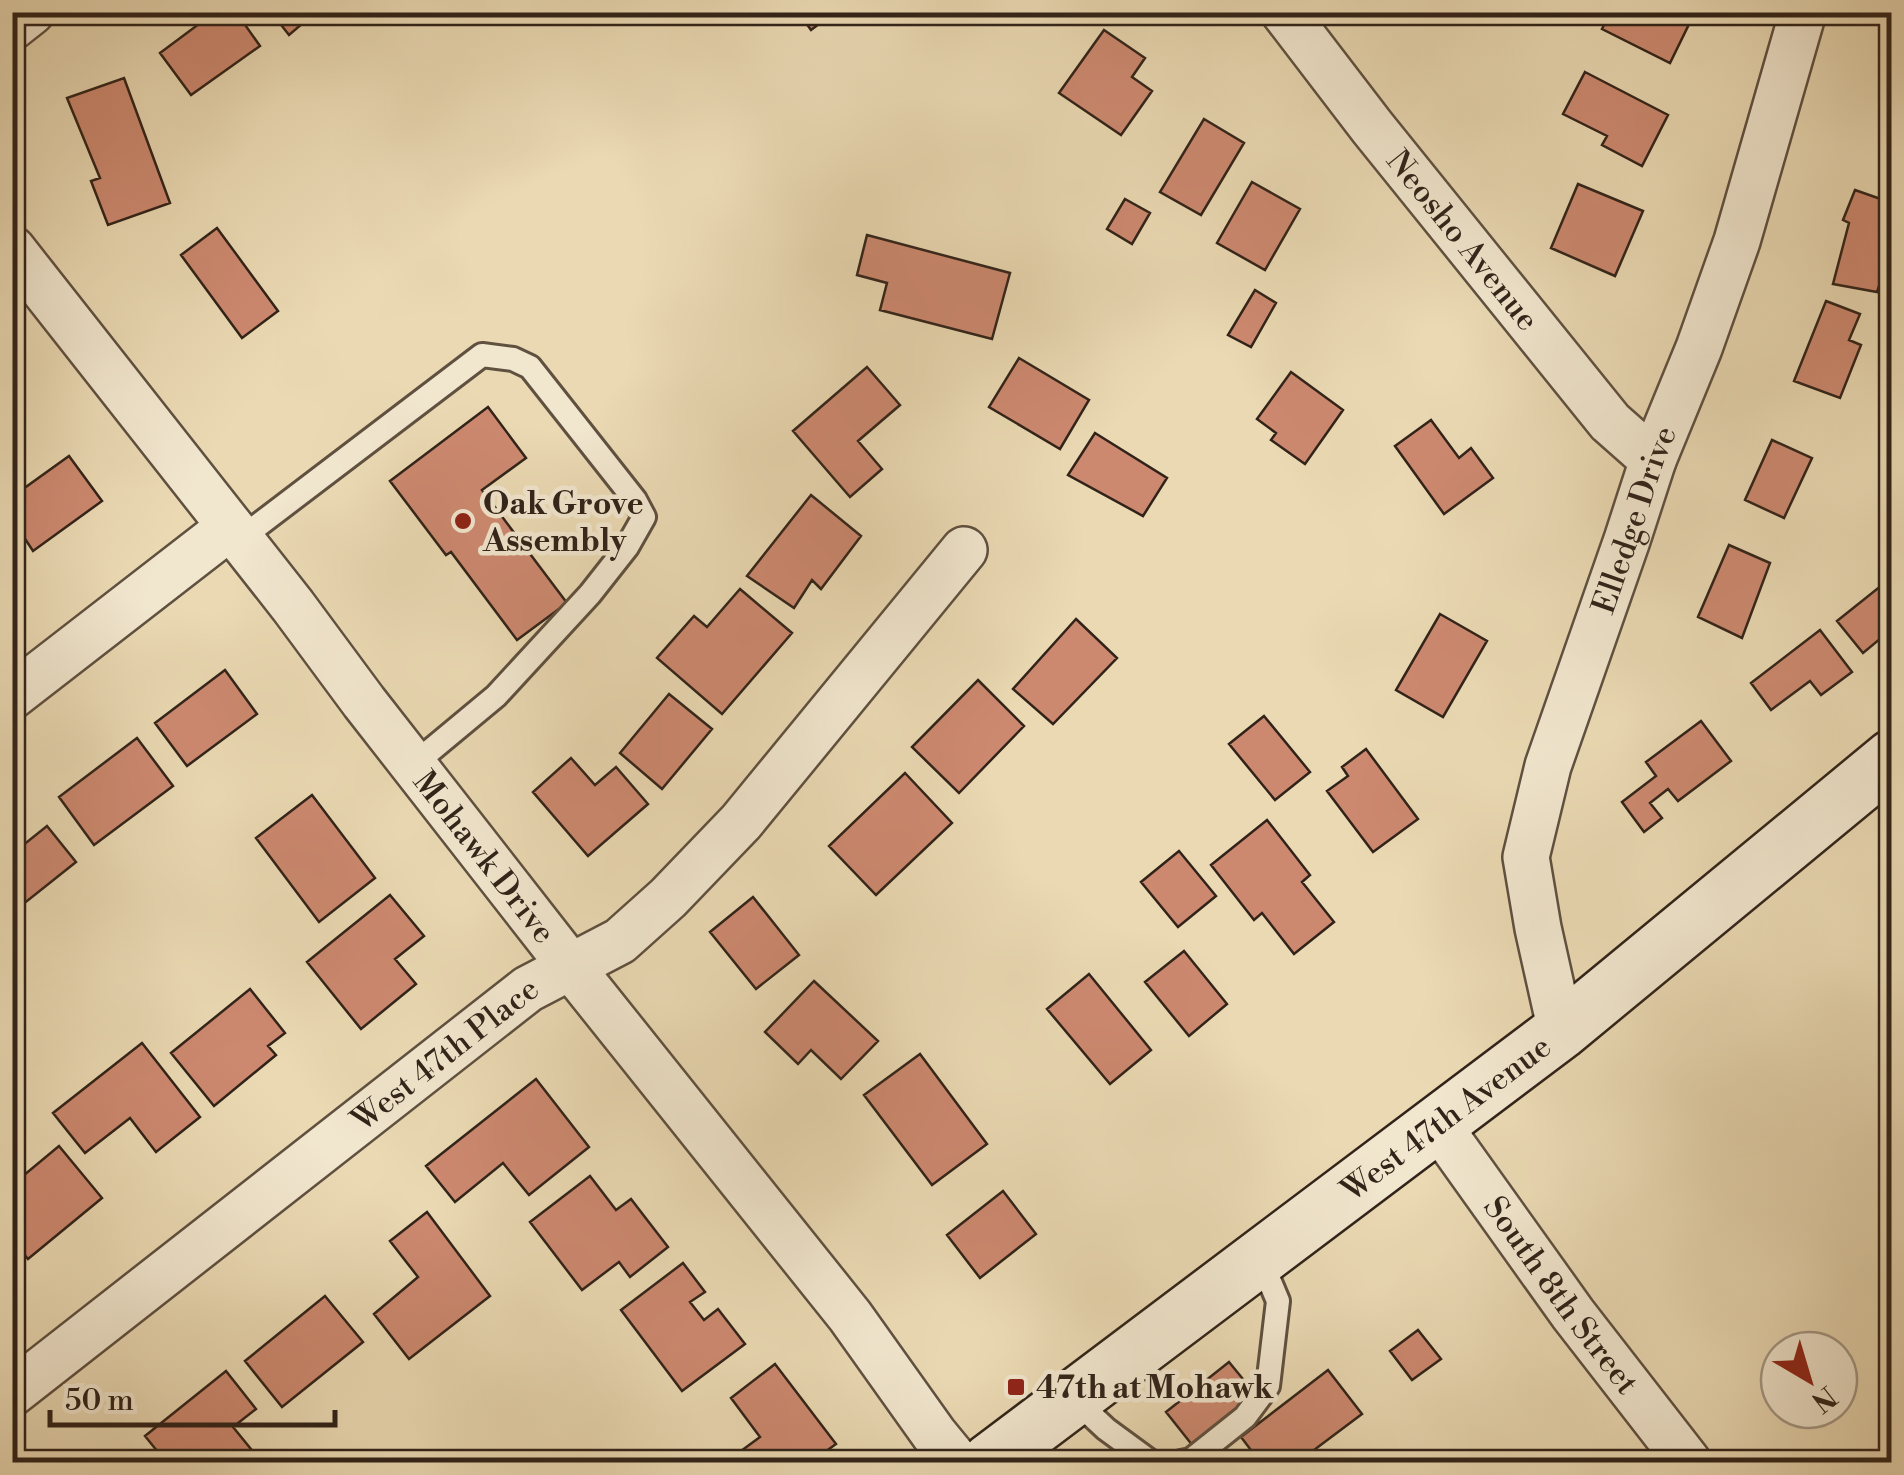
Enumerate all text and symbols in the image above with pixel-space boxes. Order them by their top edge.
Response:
street label: Neosho Avenue [1377,142,1547,339]
street label: Elledge Drive [1584,420,1686,619]
place label: Oak Grove Assembly [482,484,644,561]
marker: Oak Grove Assembly [452,510,474,532]
street label: Mohawk Drive [404,763,564,952]
street label: West 47th Place [343,969,547,1141]
street label: West 47th Avenue [1333,1027,1559,1211]
street label: South 8th Street [1474,1189,1647,1402]
north arrow [1759,1330,1859,1430]
scale bar [50,1365,335,1427]
place label: 47th at Mohawk [1036,1368,1275,1408]
marker: 47th at Mohawk [1005,1376,1027,1398]
text: N [1804,1378,1843,1419]
text: 50 m [65,1382,134,1420]

